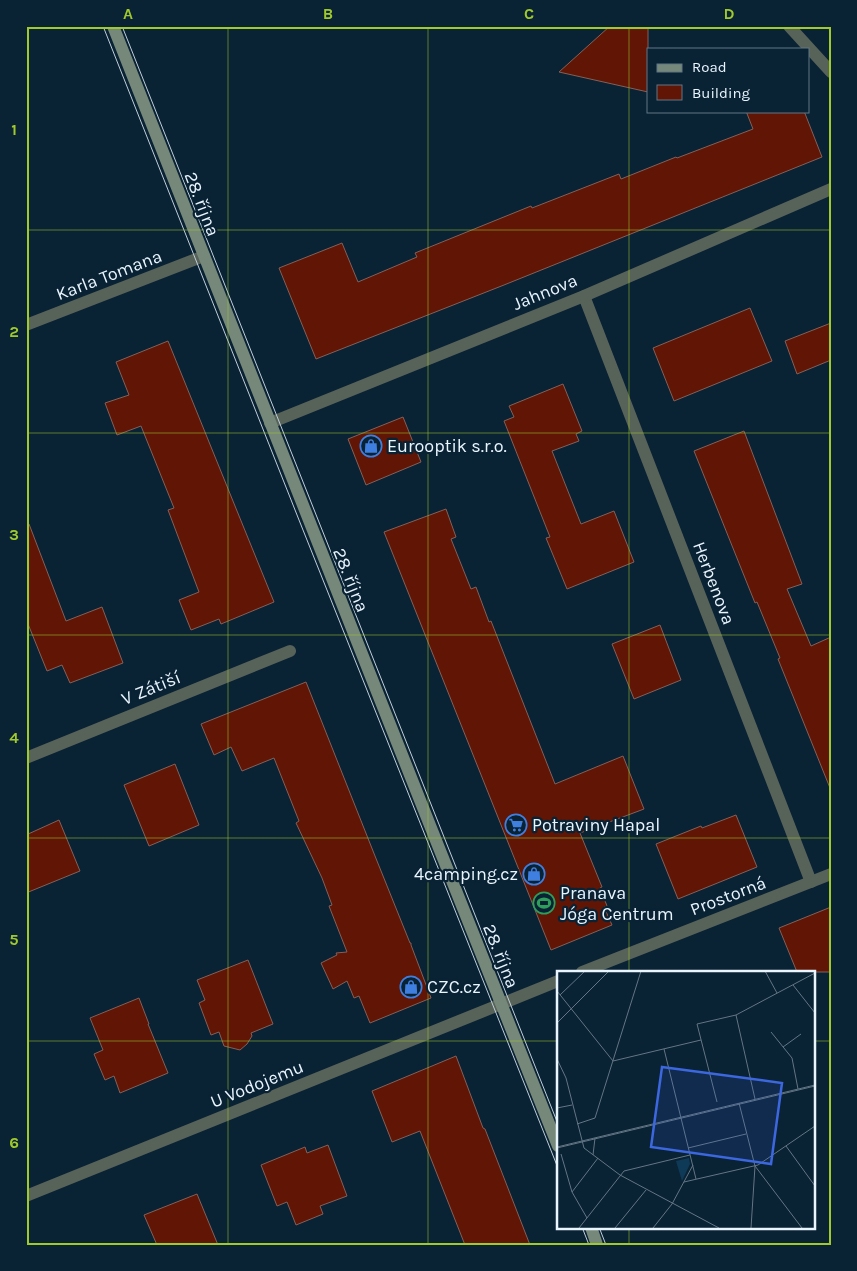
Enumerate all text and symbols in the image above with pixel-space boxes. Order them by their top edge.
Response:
text: A [123,4,133,23]
text: B [323,4,333,23]
text: C [524,4,534,23]
text: D [724,4,735,23]
legend [647,48,810,112]
text: Road [692,58,727,76]
text: Building [692,84,750,102]
text: 1 [11,120,17,139]
street label: 28. října [180,169,224,239]
street label: Karla Tomana [53,245,165,305]
street label: Jahnova [509,269,581,315]
text: 2 [9,322,19,341]
shop icon: Eurooptik s.r.o. [359,434,383,458]
place label: Eurooptik s.r.o. [387,435,507,457]
text: 3 [9,525,19,544]
street label: Herbenova [688,538,740,628]
street label: 28. října [328,545,374,615]
street label: V Zátiší [118,666,184,710]
text: 4 [9,728,19,747]
supermarket icon: Potraviny Hapal [504,813,528,837]
place label: Potraviny Hapal [532,814,660,836]
shop icon: 4camping.cz [522,862,546,886]
place label: 4camping.cz [414,863,518,885]
street label: Prostorná [687,871,769,921]
place label: Pranava Jóga Centrum [560,882,674,925]
sports icon: Pranava Jóga Centrum [532,891,556,915]
street label: 28. října [478,921,524,991]
text: 5 [9,930,19,949]
inset map [557,971,814,1228]
shop icon: CZC.cz [399,975,423,999]
place label: CZC.cz [427,976,481,998]
street label: U Vodojemu [207,1055,307,1113]
text: 6 [9,1133,19,1152]

